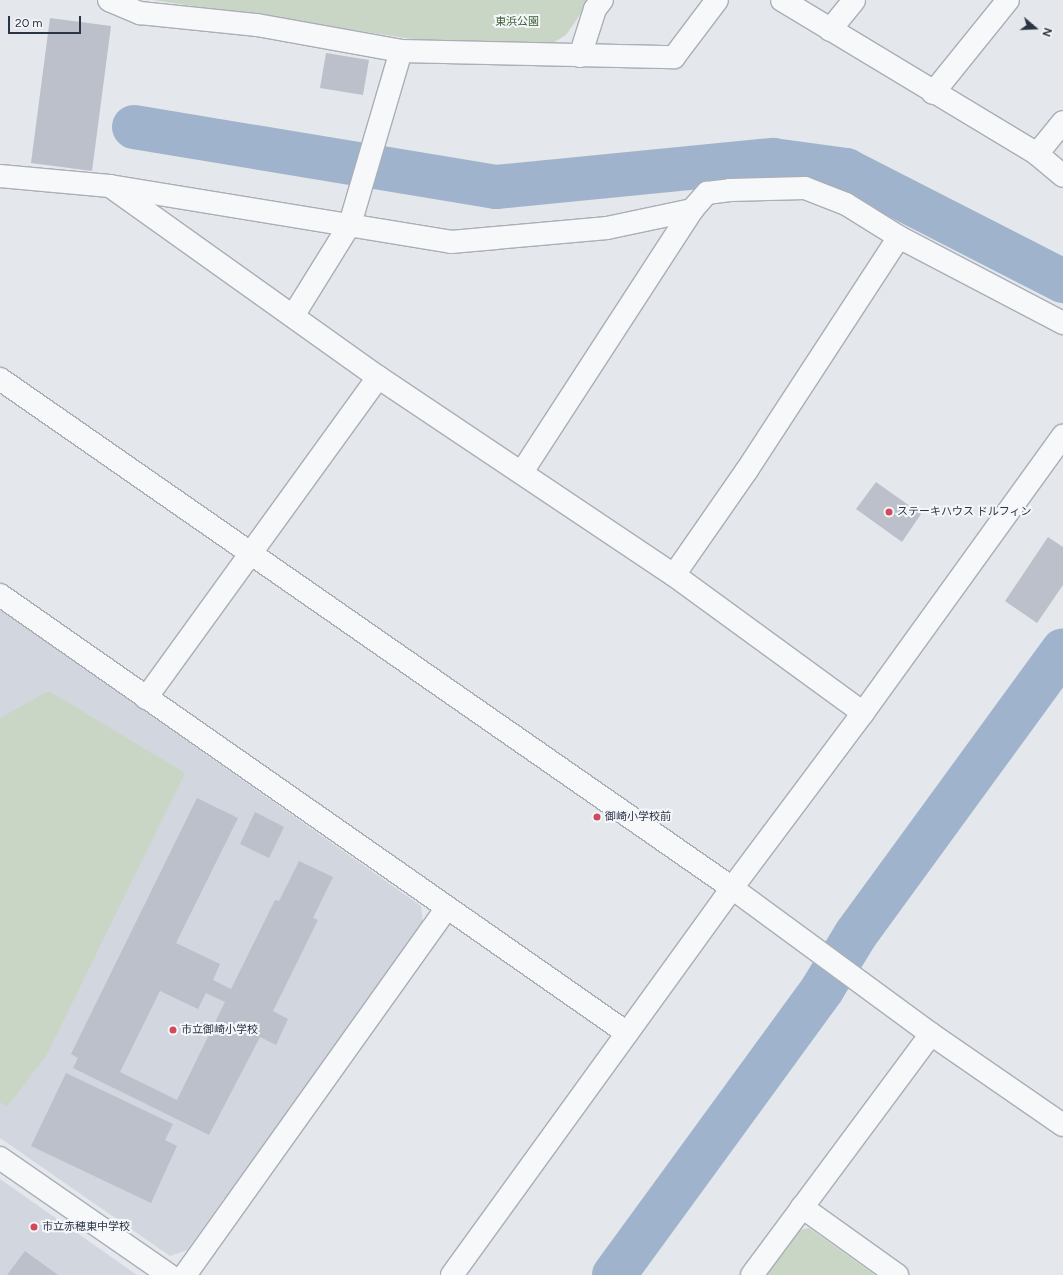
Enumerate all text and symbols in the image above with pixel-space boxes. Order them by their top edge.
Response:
scale bar [10,8,83,34]
north arrow [1015,8,1055,48]
park label: 東浜公園 [495,15,539,29]
text: 20 m [15,16,43,30]
text: N [1039,26,1054,38]
place label: ステーキハウス ドルフィン [897,505,1032,519]
marker: ステーキハウス ドルフィン [884,507,894,517]
place label: 御崎小学校前 [605,810,671,824]
marker: 御崎小学校前 [592,812,602,822]
place label: 市立御崎小学校 [181,1023,258,1037]
marker: 市立御崎小学校 [168,1025,178,1035]
place label: 市立赤穂東中学校 [42,1220,130,1234]
marker: 市立赤穂東中学校 [29,1222,39,1232]

